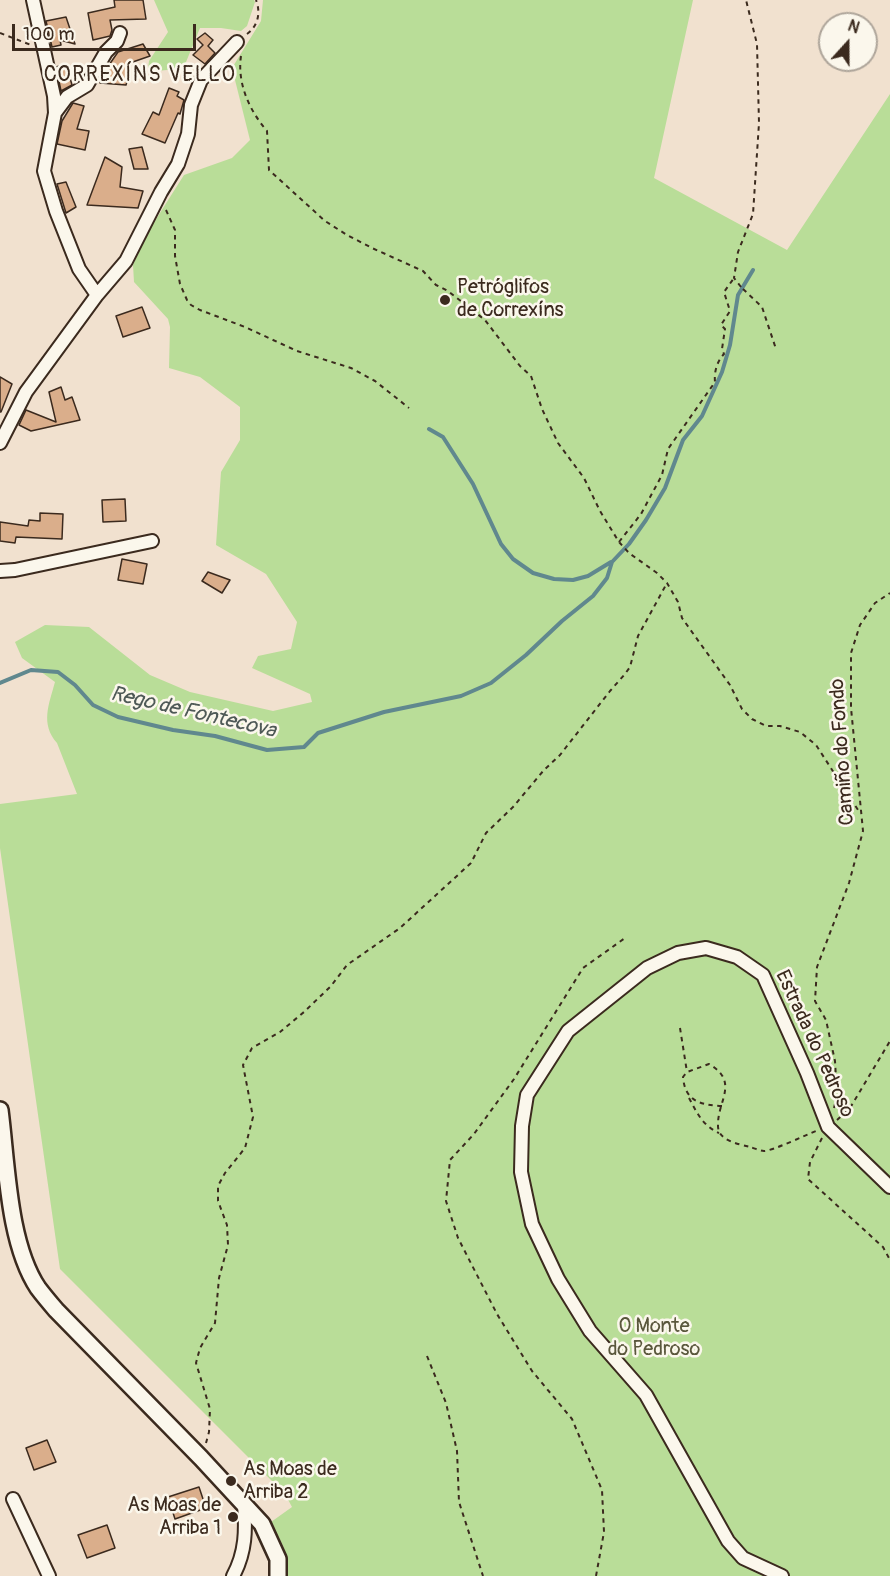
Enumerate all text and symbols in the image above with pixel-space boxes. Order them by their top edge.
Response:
scale bar [15,12,200,50]
north arrow [818,12,878,72]
text: N [845,16,862,38]
text: 100 m [23,23,75,46]
district label: CORREXÍNS VELLO [44,63,236,89]
place label: Petróglifos de Correxíns [457,276,563,323]
marker: Petróglifos de Correxíns [438,293,452,307]
street label: Camiño do Fondo [826,678,860,826]
water label: Rego de Fontecova [108,682,278,744]
street label: Estrada do Pedroso [769,967,859,1121]
park label: O Monte do Pedroso [608,1315,700,1362]
place label: As Moas de Arriba 2 [243,1458,337,1505]
marker: As Moas de Arriba 2 [224,1474,238,1488]
place label: As Moas de Arriba 1 [127,1494,221,1541]
marker: As Moas de Arriba 1 [226,1510,240,1524]

